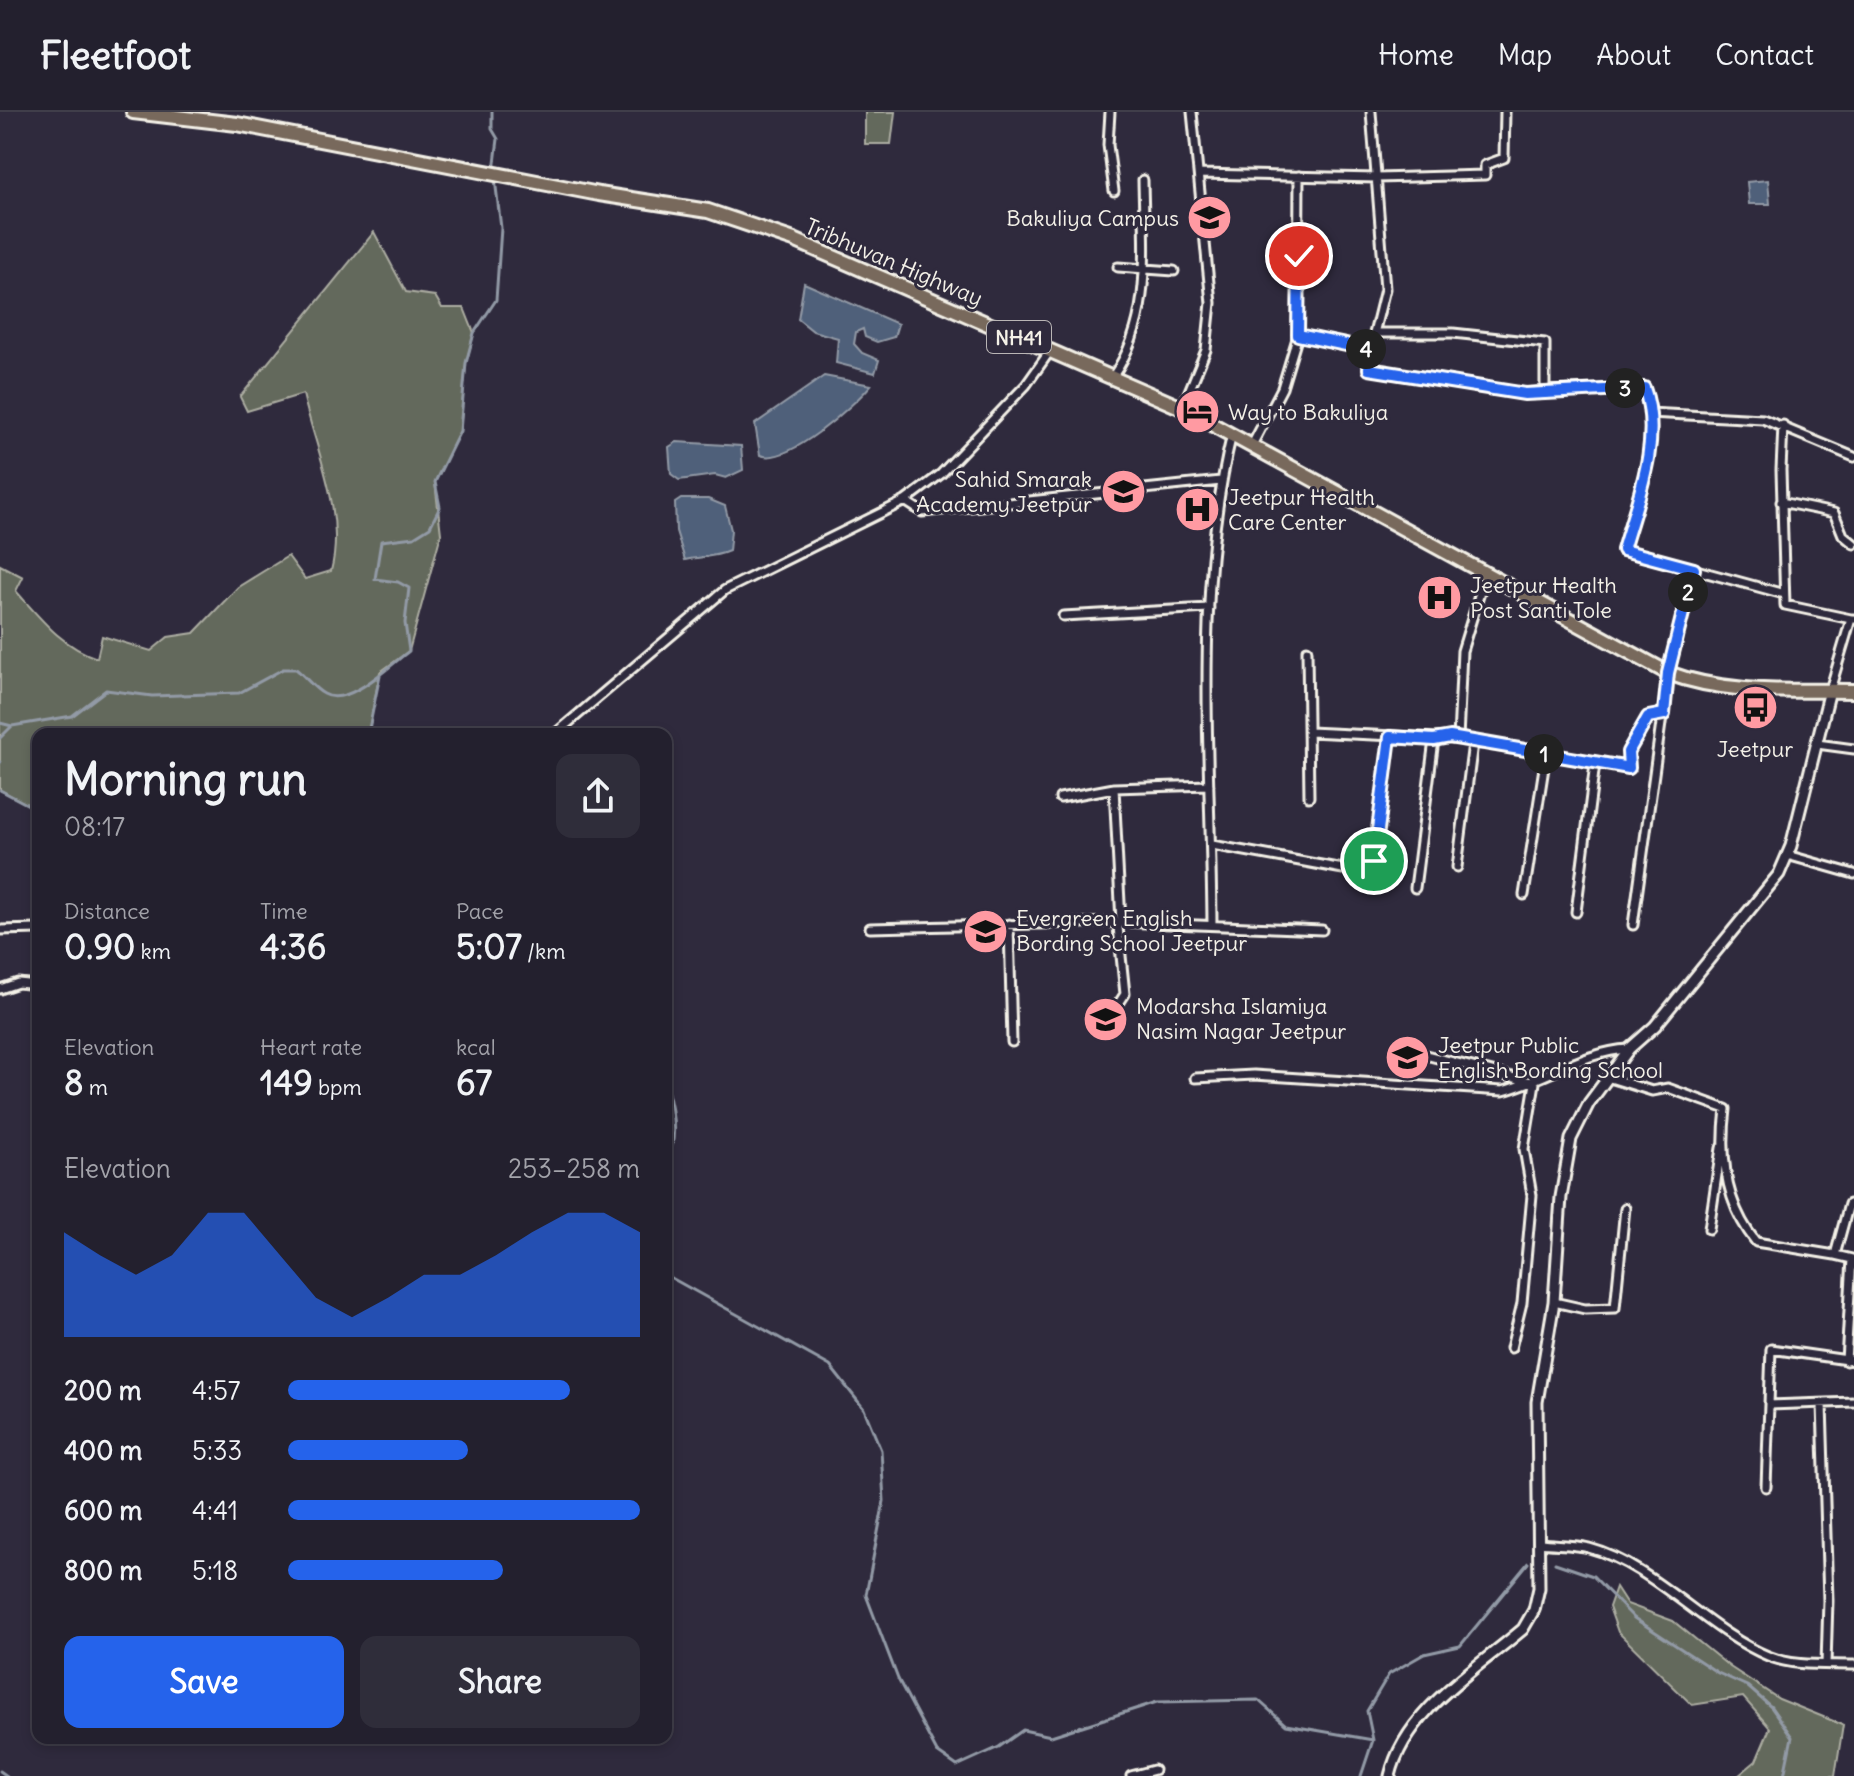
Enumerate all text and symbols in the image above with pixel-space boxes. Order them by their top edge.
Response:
text: Fleetfoot [40,32,191,79]
text: Home [1378,37,1454,73]
text: Map [1498,37,1552,73]
text: About [1596,37,1671,73]
text: Contact [1715,37,1814,73]
school or university icon: Bakuliya Campus [1186,194,1234,242]
place label: Bakuliya Campus [1006,204,1179,232]
street label: Tribhuvan Highway [801,212,987,312]
pin [1265,222,1333,290]
icon: check [1277,234,1321,278]
road number: NH41 [987,321,1051,353]
pin: 4 [1346,329,1386,369]
text: 4 [1360,335,1372,363]
pin: 3 [1605,368,1645,408]
text: 3 [1619,374,1631,402]
hotel icon: Way to Bakuliya [1173,388,1221,436]
place label: Way to Bakuliya [1228,398,1388,426]
place label: Sahid Smarak Academy Jeetpur [916,465,1092,518]
school or university icon: Sahid Smarak Academy Jeetpur [1099,468,1147,516]
place label: Jeetpur Health Care Center [1228,483,1375,536]
hospital icon: Jeetpur Health Care Center [1173,486,1221,534]
place label: Jeetpur Health Post Santi Tole [1470,571,1617,624]
pin: 2 [1668,572,1708,612]
hospital icon: Jeetpur Health Post Santi Tole [1415,574,1463,622]
text: 2 [1682,578,1694,606]
bus stop icon: Jeetpur [1731,684,1779,732]
pin: 1 [1524,734,1564,774]
place label: Jeetpur [1717,735,1793,763]
text: 1 [1540,740,1548,768]
text: Morning run [64,752,307,807]
button: share [556,754,640,838]
text: 08:17 [64,810,125,843]
pin [1340,827,1408,895]
icon: arrive [1352,839,1396,883]
text: Distance [64,897,150,925]
text: Time [260,897,308,925]
text: Pace [456,897,504,925]
place label: Evergreen English Bording School Jeetpur [1016,904,1247,957]
school or university icon: Evergreen English Bording School Jeetpur [961,907,1009,955]
text: 0.90 [64,925,135,968]
text: 4:36 [260,925,326,968]
text: 5:07 [456,925,522,968]
text: km [135,937,171,965]
text: /km [522,937,566,965]
place label: Modarsha Islamiya Nasim Nagar Jeetpur [1136,992,1346,1045]
school or university icon: Modarsha Islamiya Nasim Nagar Jeetpur [1081,995,1129,1043]
place label: Jeetpur Public English Bording School [1438,1031,1663,1084]
text: Elevation [64,1033,154,1061]
text: Heart rate [260,1033,362,1061]
text: kcal [456,1033,496,1061]
school or university icon: Jeetpur Public English Bording School [1383,1034,1431,1082]
text: 8 [64,1061,84,1104]
text: 149 [260,1061,313,1104]
text: 67 [456,1061,492,1104]
text: m [84,1073,108,1101]
text: bpm [313,1073,362,1101]
text: Elevation [64,1152,171,1185]
text: 253–258 m [508,1152,640,1185]
text: 200 m [64,1374,141,1407]
text: 4:57 [192,1374,241,1407]
text: 400 m [64,1434,142,1467]
text: 5:33 [192,1434,242,1467]
text: 600 m [64,1494,142,1527]
text: 4:41 [192,1494,238,1527]
text: 800 m [64,1554,142,1587]
text: 5:18 [192,1554,238,1587]
button: Save [64,1636,344,1728]
button: Share [360,1636,640,1728]

